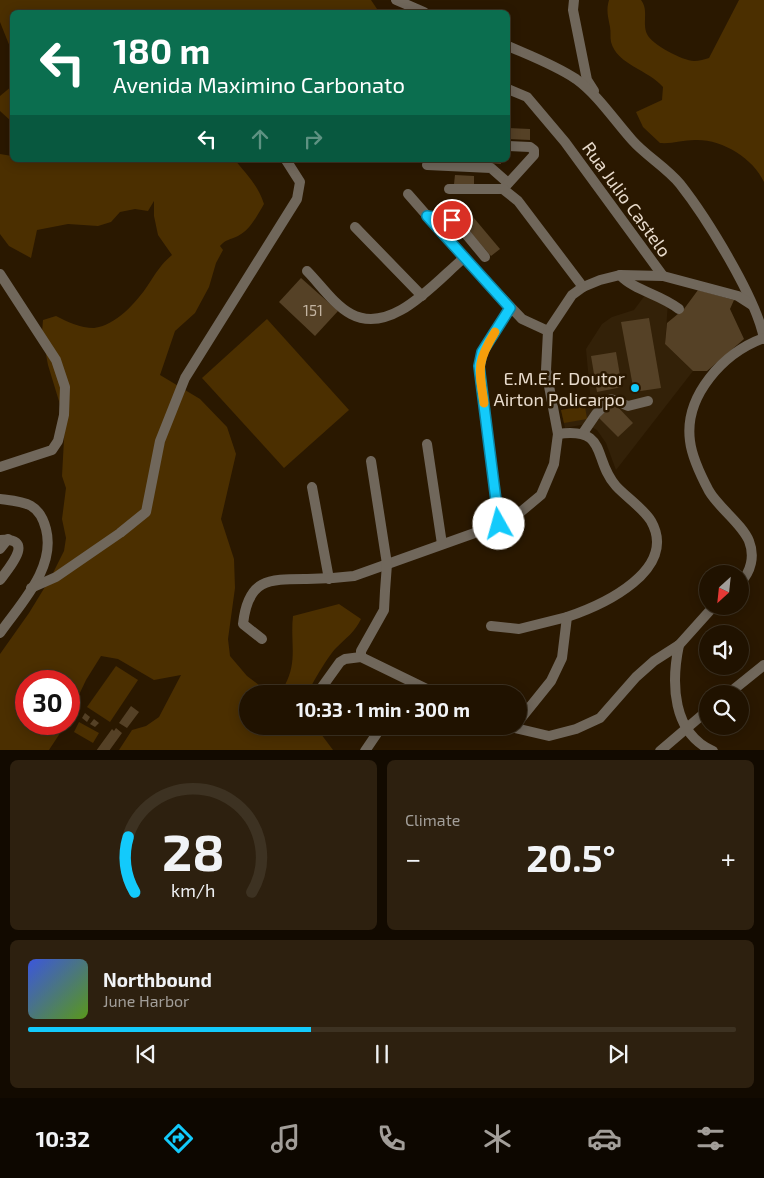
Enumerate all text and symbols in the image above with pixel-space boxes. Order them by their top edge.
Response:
text: 180 m [113,29,210,71]
icon: left [30,30,95,95]
text: Avenida Maximino Carbonato [113,71,405,97]
icon: left [193,125,221,153]
icon: ahead [246,125,274,153]
icon: right [299,125,327,153]
street label: Rua Julio Castelo [578,137,676,261]
pin [431,199,473,241]
icon: arrive [438,206,466,234]
house number: 151 [303,301,323,319]
place label: E.M.E.F. Doutor Airton Policarpo [493,367,625,410]
marker: E.M.E.F. Doutor Airton Policarpo [629,382,641,394]
position arrow [472,497,524,549]
north arrow [699,565,749,615]
map controls [699,565,749,735]
button: sound [699,625,749,675]
speed limit sign: 30 [15,670,80,735]
button: search [699,685,749,735]
text: 10:33 · 1 min · 300 m [296,698,470,721]
text: Climate [405,810,460,829]
text: 28 [162,819,225,881]
text: 20.5° [526,834,616,880]
text: − [405,841,421,875]
text: + [721,841,736,875]
text: km/h [171,879,216,901]
text: Northbound [103,968,212,991]
text: June Harbor [103,991,190,1010]
icon: previous [132,1040,160,1068]
icon: pause [368,1040,396,1068]
icon: next [604,1040,632,1068]
icon: directions [161,1121,196,1156]
icon: music [268,1121,303,1156]
icon: phone [374,1121,409,1156]
icon: climate [480,1121,515,1156]
icon: car [587,1121,622,1156]
icon: filters [693,1121,728,1156]
text: 10:32 [36,1125,90,1151]

